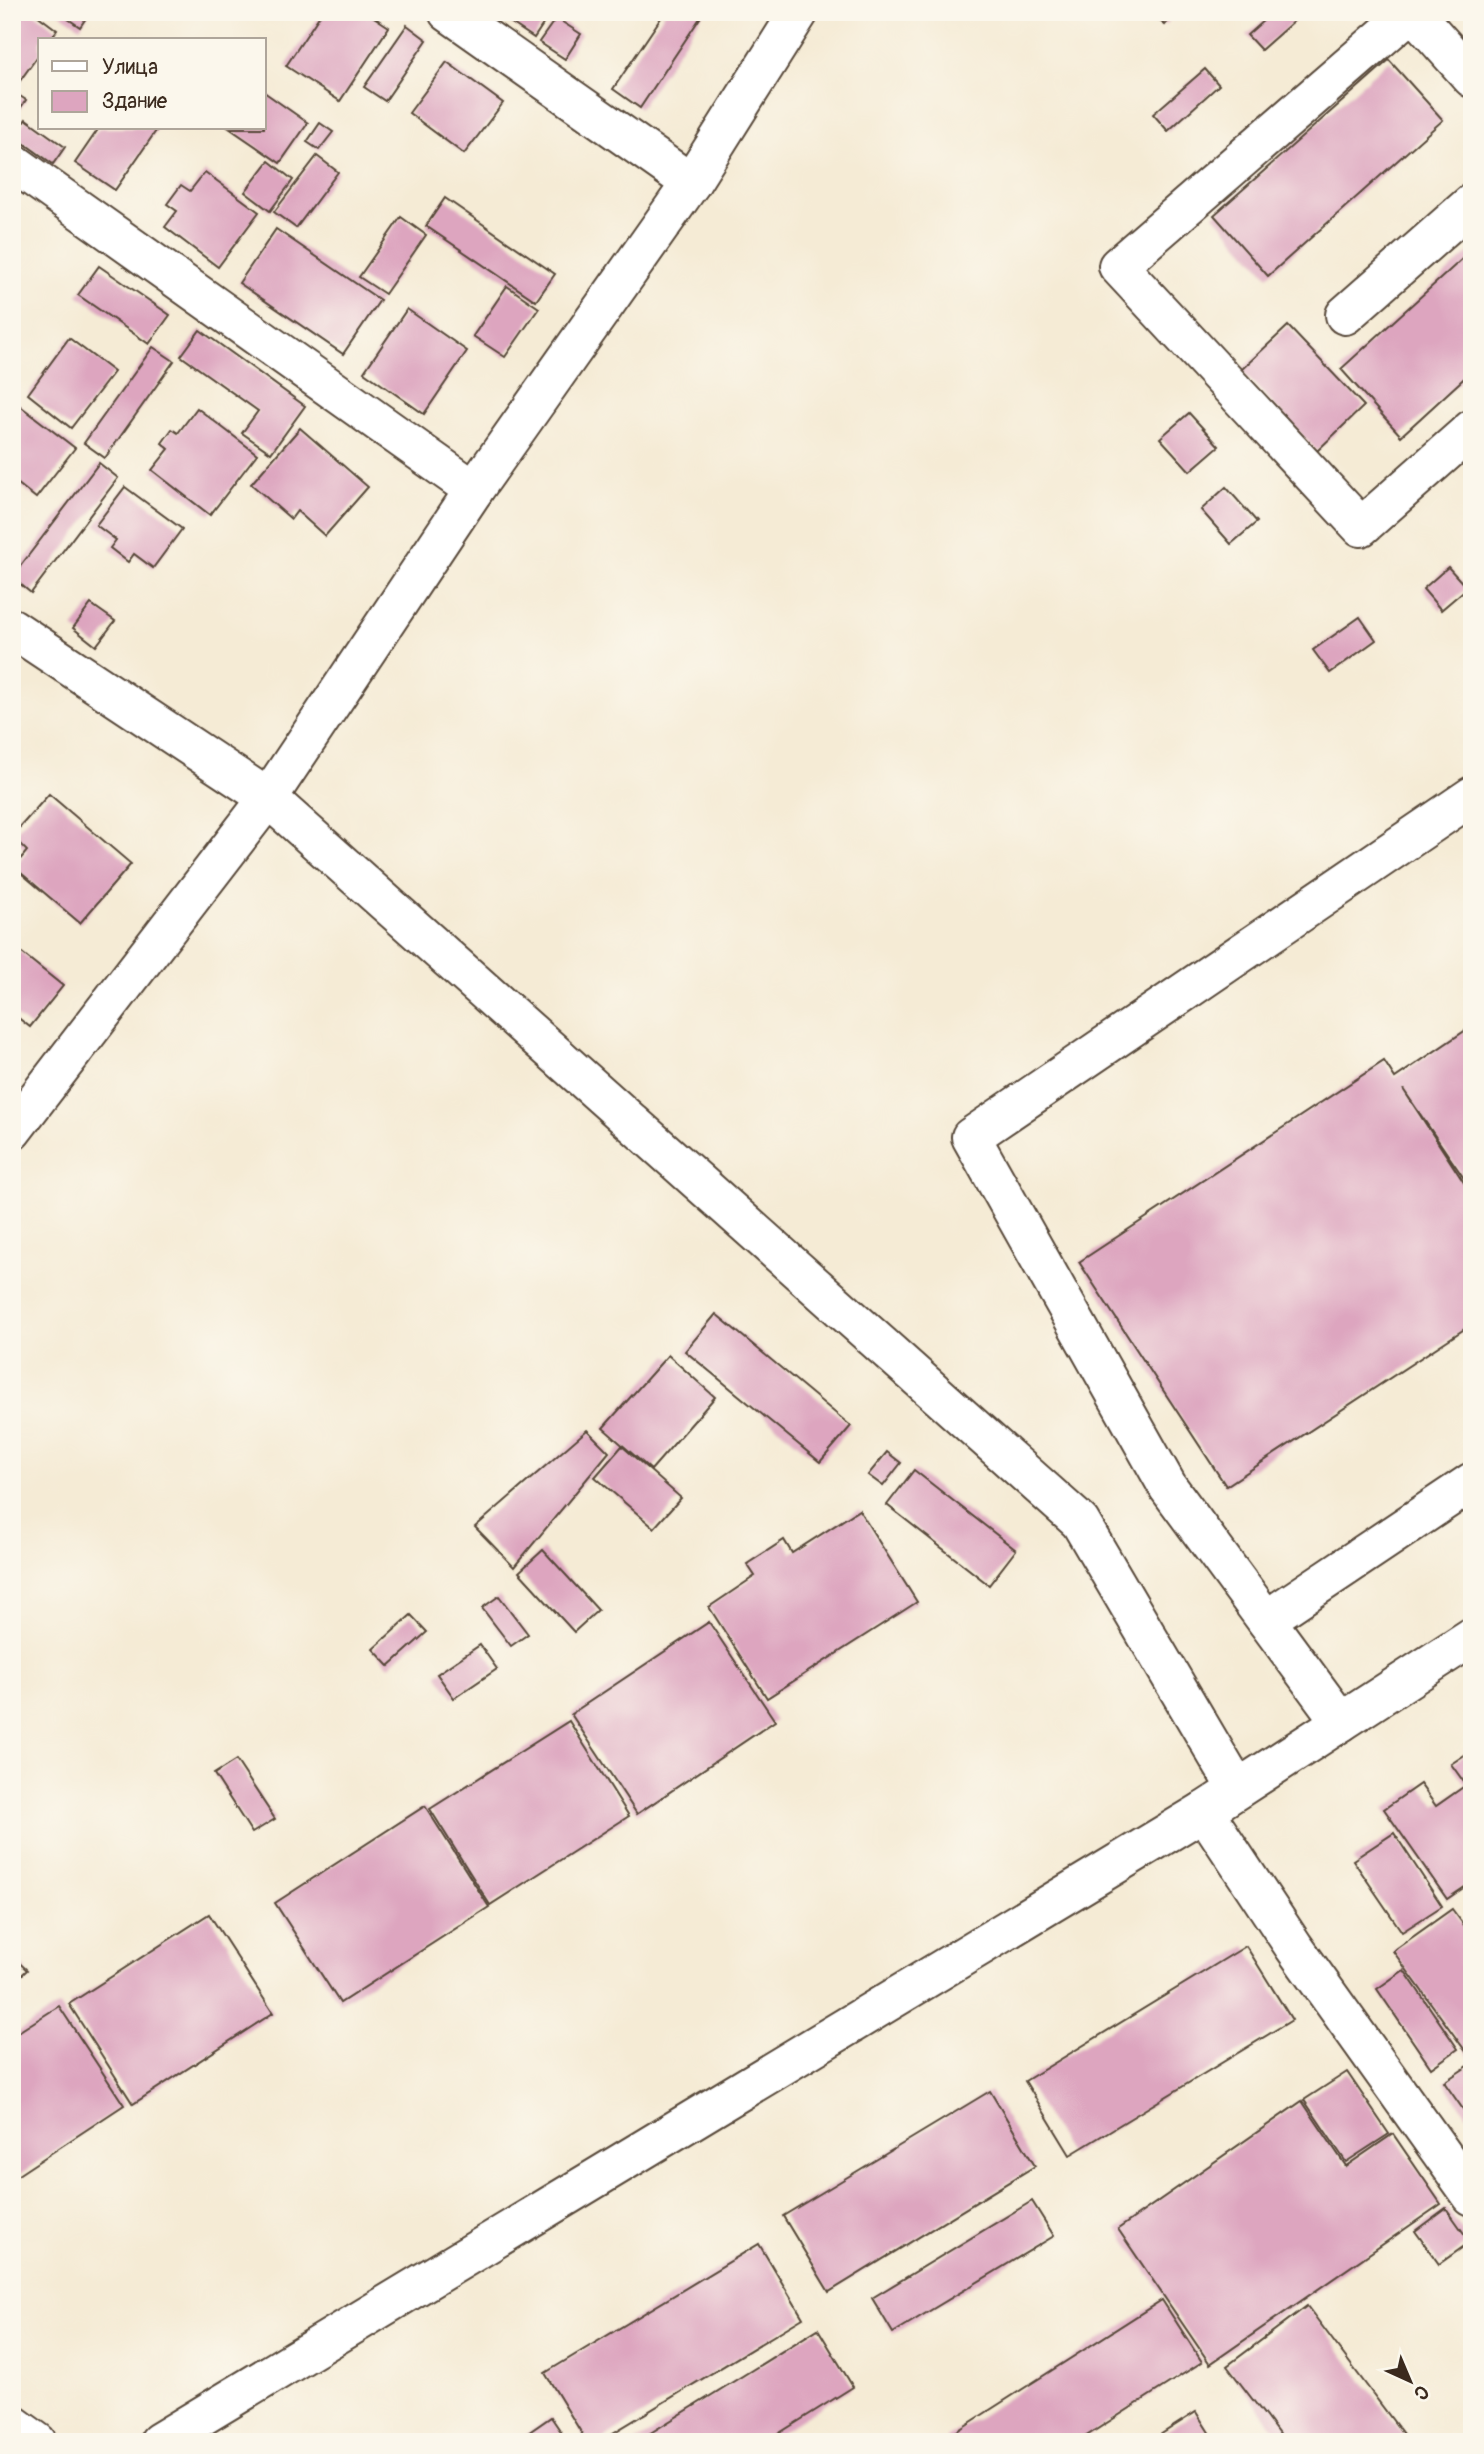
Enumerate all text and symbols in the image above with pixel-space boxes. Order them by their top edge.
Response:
legend [38,38,266,130]
text: Улица [102,54,158,81]
text: Здание [102,88,168,115]
north arrow [1376,2346,1446,2416]
text: С [1408,2380,1434,2405]

